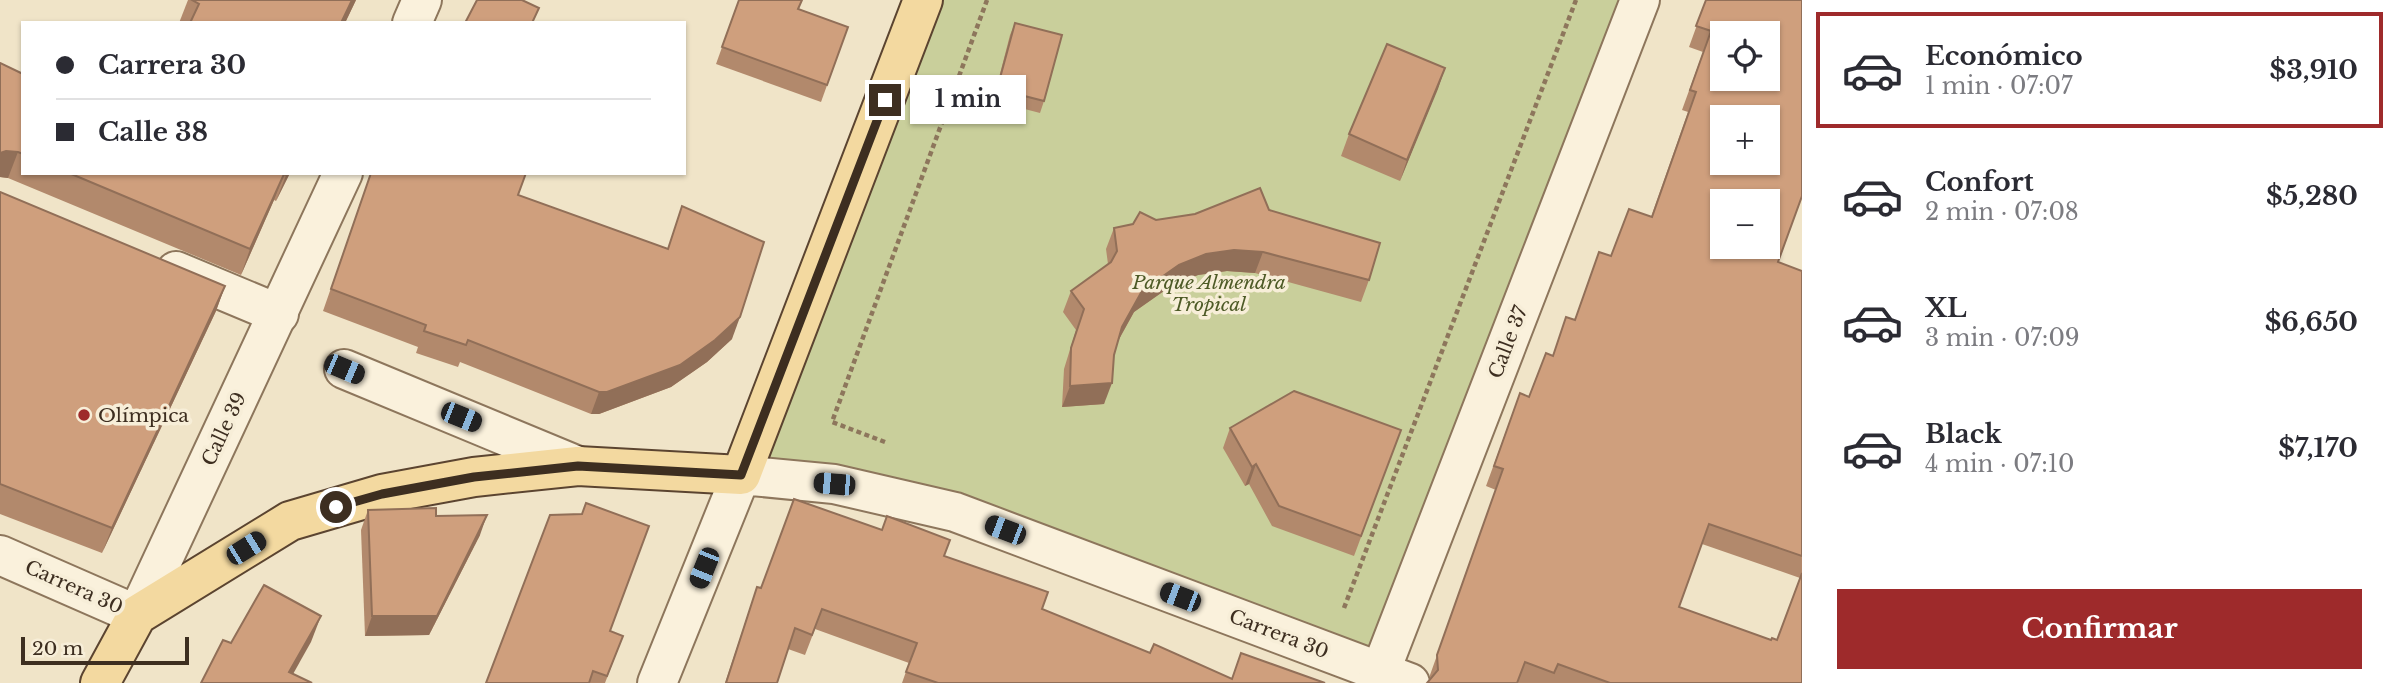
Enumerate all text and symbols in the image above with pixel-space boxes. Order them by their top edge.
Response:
map controls [1710,21,1780,259]
button: locate [1710,21,1780,91]
icon: car [1841,39,1904,102]
text: Económico [1925,40,2083,72]
text: Carrera 30 [98,49,246,81]
text: $3,910 [2269,54,2358,86]
text: 1 min · 07:07 [1925,72,2072,100]
callout: 1 min [910,76,1025,124]
route end [869,84,901,116]
text: 1 min [935,85,1001,113]
button: + [1710,105,1780,175]
text: Calle 38 [98,116,208,148]
icon: car [1841,165,1904,228]
text: Confort [1925,166,2034,198]
text: $5,280 [2266,180,2358,212]
button: − [1710,189,1780,259]
text: 2 min · 07:08 [1925,198,2079,226]
park label: Parque Almendra Tropical [1131,271,1286,316]
icon: car [1841,291,1904,354]
text: XL [1925,292,1967,324]
street label: Calle 37 [1484,302,1532,381]
text: $6,650 [2265,306,2358,338]
text: 3 min · 07:09 [1925,324,2080,352]
car [321,351,368,387]
street label: Calle 39 [197,389,251,469]
car [438,399,485,435]
place label: Olímpica [98,404,189,427]
marker: Olímpica [76,407,92,423]
icon: car [1841,417,1904,480]
text: Black [1925,418,2002,450]
text: $7,170 [2278,432,2358,464]
text: 4 min · 07:10 [1925,450,2074,478]
car [813,472,856,496]
route start [320,491,352,523]
car [982,513,1029,547]
car [223,528,270,568]
car [687,545,722,591]
street label: Carrera 30 [22,555,126,619]
car [1157,580,1204,614]
button: Confirmar [1837,589,2362,669]
street label: Carrera 30 [1226,605,1332,663]
scale bar [21,634,189,666]
text: 20 m [32,637,83,660]

